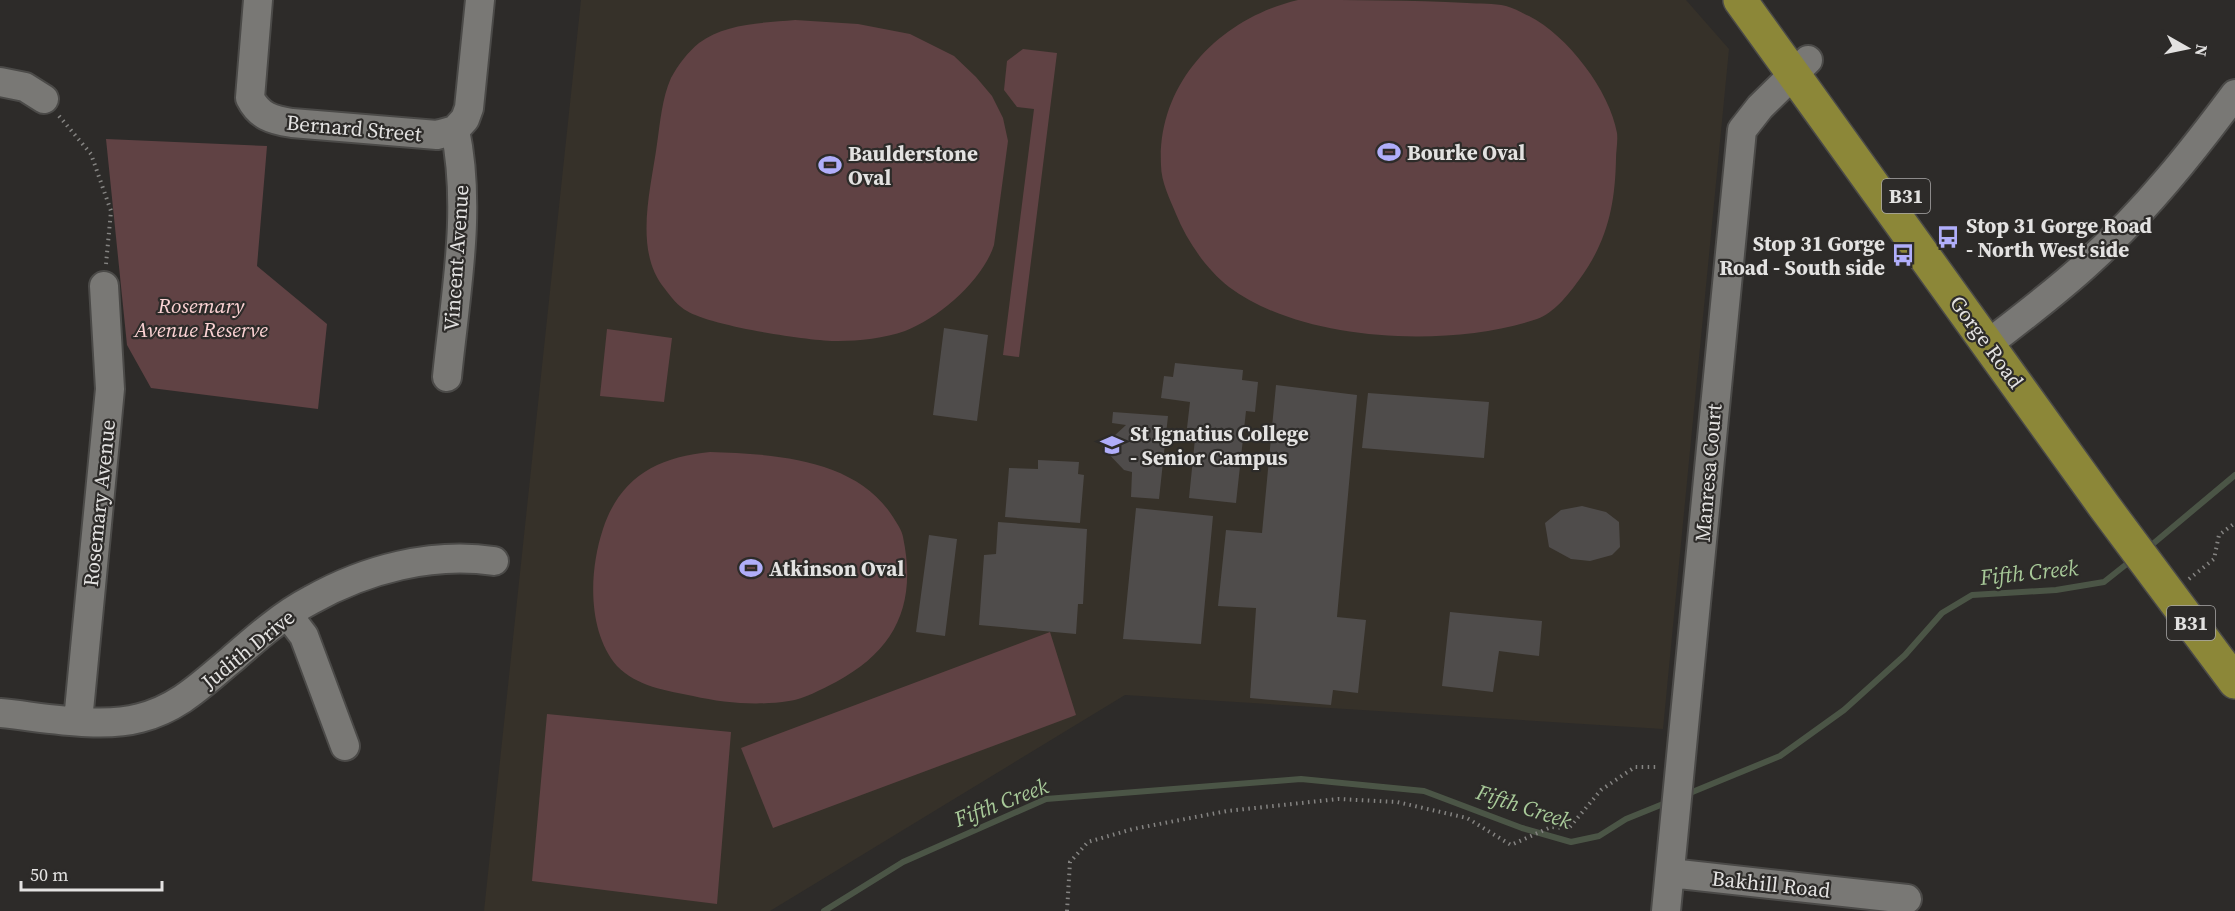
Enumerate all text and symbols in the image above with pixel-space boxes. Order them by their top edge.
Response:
north arrow [2157,18,2217,78]
text: N [2190,43,2214,58]
street label: Bernard Street [285,108,423,148]
place label: Bourke Oval [1407,138,1526,167]
place label: Baulderstone Oval [848,139,978,192]
sports icon: Bourke Oval [1376,139,1402,165]
sports icon: Baulderstone Oval [817,152,843,178]
road number: B31 [1882,179,1930,213]
street label: Vincent Avenue [436,184,476,332]
place label: Stop 31 Gorge Road - North West side [1966,211,2153,264]
bus stop icon: Stop 31 Gorge Road - North West side [1935,224,1961,250]
place label: Stop 31 Gorge Road - South side [1719,229,1885,282]
bus stop icon: Stop 31 Gorge Road - South side [1890,242,1916,268]
street label: Gorge Road [1943,290,2031,394]
park label: Rosemary Avenue Reserve [133,291,268,344]
street label: Manresa Court [1688,402,1729,543]
street label: Rosemary Avenue [76,418,122,588]
place label: St Ignatius College - Senior Campus [1130,419,1309,472]
school or university icon: St Ignatius College - Senior Campus [1099,432,1125,458]
water label: Fifth Creek [1977,552,2080,592]
place label: Atkinson Oval [769,554,905,583]
sports icon: Atkinson Oval [738,555,764,581]
street label: Judith Drive [194,602,301,696]
road number: B31 [2167,606,2215,640]
water label: Fifth Creek [949,770,1053,834]
water label: Fifth Creek [1472,776,1576,836]
scale bar [21,854,162,892]
text: 50 m [30,862,68,887]
street label: Bakhill Road [1710,863,1832,905]

